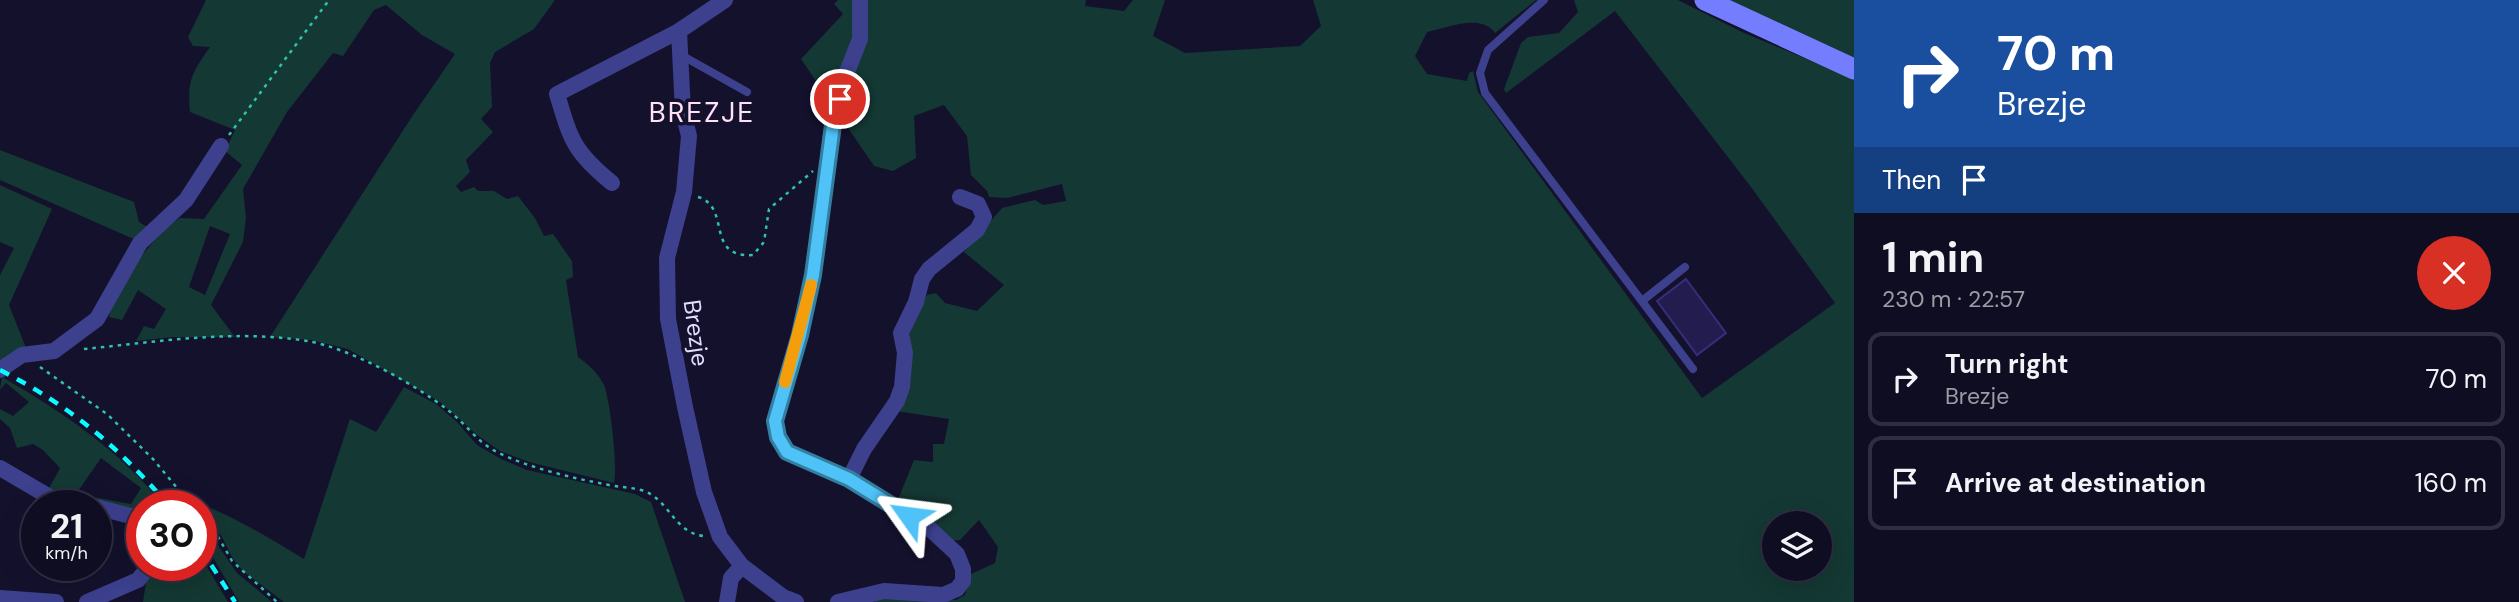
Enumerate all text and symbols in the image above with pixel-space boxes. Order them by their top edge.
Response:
text: 70 m [1997,21,2115,85]
icon: right [1882,28,1973,119]
pin [810,69,870,129]
icon: arrive [821,80,859,118]
text: Brezje [1997,83,2086,125]
district label: BREZJE [649,94,755,131]
icon: arrive [1955,161,1993,199]
text: Then [1882,163,1941,197]
text: 1 min [1882,230,1984,285]
button: close [2417,236,2491,310]
text: 230 m · 22:57 [1882,284,2025,314]
street label: Brezje [676,298,717,368]
text: Turn right [1945,347,2069,381]
icon: right [1886,360,1924,398]
text: 70 m [2426,362,2487,396]
text: Brezje [1945,381,2009,411]
icon: arrive [1886,464,1924,502]
text: Arrive at destination [1945,466,2206,500]
text: 160 m [2415,466,2487,500]
position arrow [872,479,946,553]
speed limit sign: 30 [126,490,217,581]
text: 21 [50,503,83,549]
map controls [1762,511,1832,581]
button: layers [1762,511,1832,581]
text: km/h [45,541,88,565]

